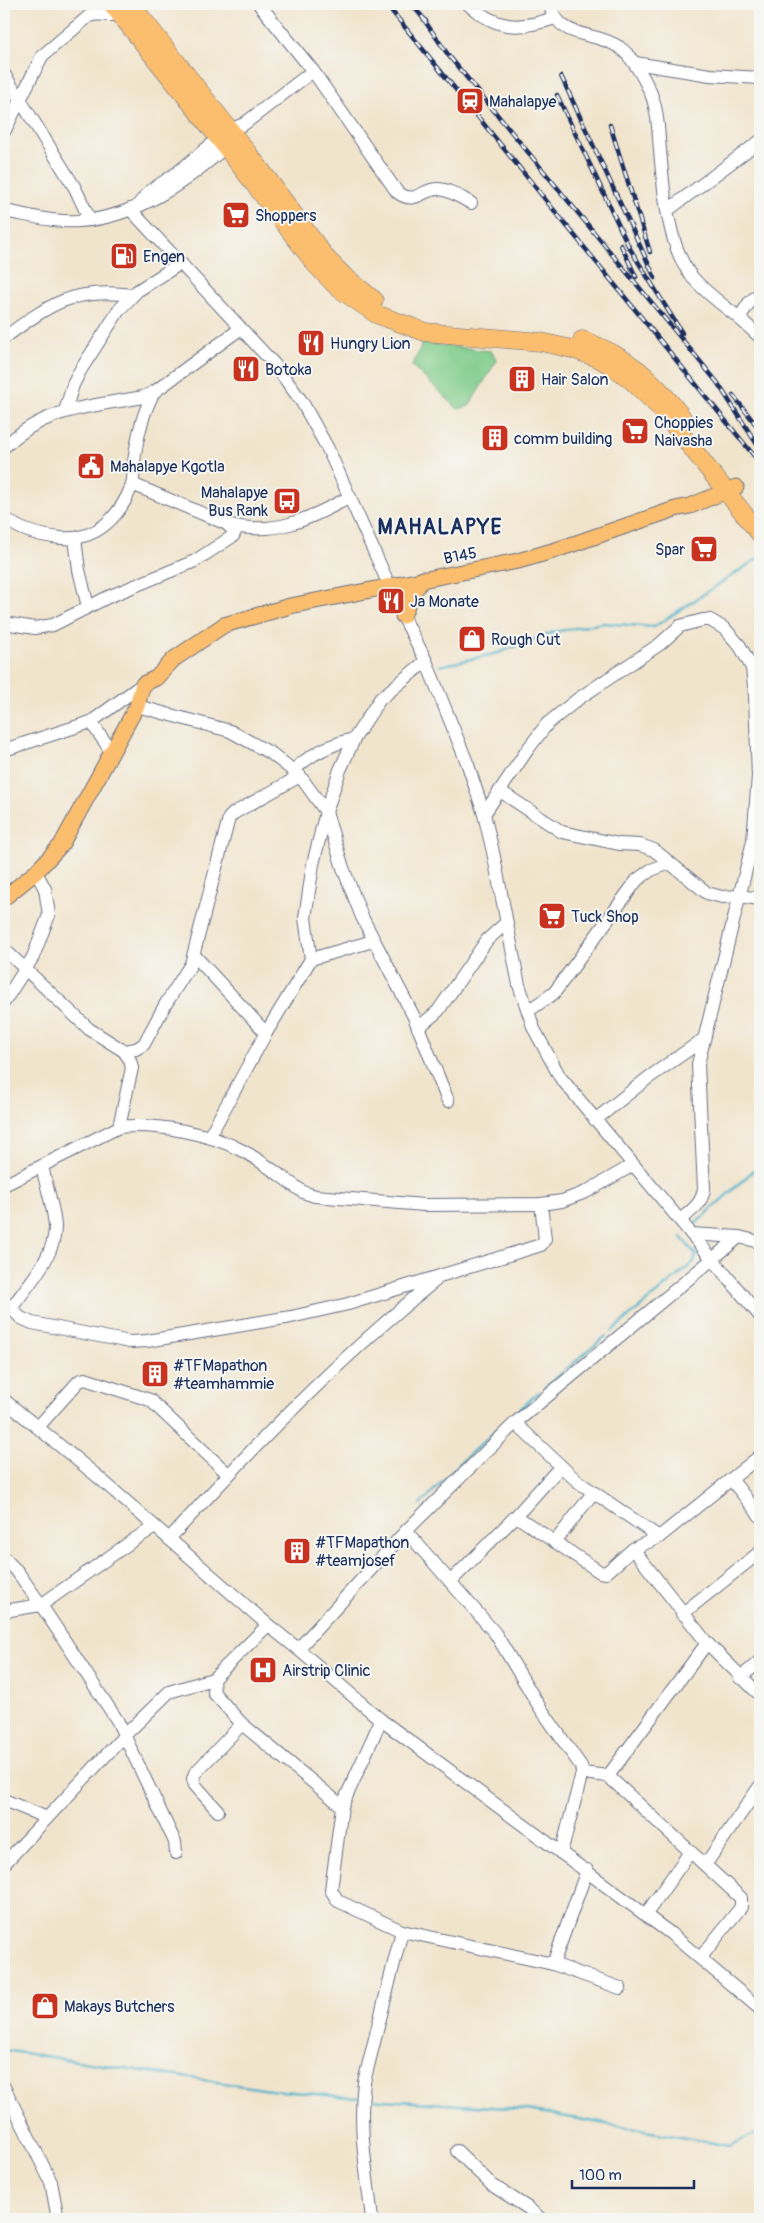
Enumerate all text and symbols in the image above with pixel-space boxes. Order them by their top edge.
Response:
station icon: Mahalapye [455,86,485,116]
place label: Mahalapye [489,92,556,112]
supermarket icon: Shoppers [221,200,251,230]
place label: Shoppers [255,206,316,226]
fuel station icon: Engen [109,241,139,271]
place label: Engen [143,247,185,267]
restaurant icon: Hungry Lion [296,328,326,358]
place label: Hungry Lion [330,334,411,354]
restaurant icon: Botoka [231,354,261,384]
place label: Botoka [265,360,312,380]
building icon: Hair Salon [507,364,537,394]
place label: Hair Salon [541,370,609,390]
place label: Choppies Naivasha [654,413,713,451]
supermarket icon: Choppies Naivasha [620,416,650,446]
building icon: comm building [480,423,510,453]
place label: comm building [514,429,612,449]
public building icon: Mahalapye Kgotla [76,451,106,481]
place label: Mahalapye Kgotla [110,457,225,477]
place label: Mahalapye Bus Rank [201,483,268,521]
bus stop icon: Mahalapye Bus Rank [272,486,302,516]
district label: MAHALAPYE [378,514,502,541]
supermarket icon: Spar [689,534,719,564]
place label: Spar [655,540,685,560]
street label: B145 [442,543,478,569]
restaurant icon: Ja Monate [376,586,406,616]
place label: Ja Monate [410,592,479,612]
shop icon: Rough Cut [457,624,487,654]
place label: Rough Cut [491,630,561,650]
supermarket icon: Tuck Shop [537,901,567,931]
place label: Tuck Shop [571,907,639,927]
place label: #TFMapathon #teamhammie [173,1356,274,1394]
building icon: #TFMapathon #teamhammie [140,1359,170,1389]
place label: #TFMapathon #teamjosef [315,1533,409,1571]
building icon: #TFMapathon #teamjosef [282,1536,312,1566]
hospital icon: Airstrip Clinic [248,1655,278,1685]
place label: Airstrip Clinic [282,1661,371,1681]
shop icon: Makays Butchers [30,1991,60,2021]
place label: Makays Butchers [64,1997,174,2017]
scale bar [572,2158,694,2190]
text: 100 m [579,2166,622,2185]

